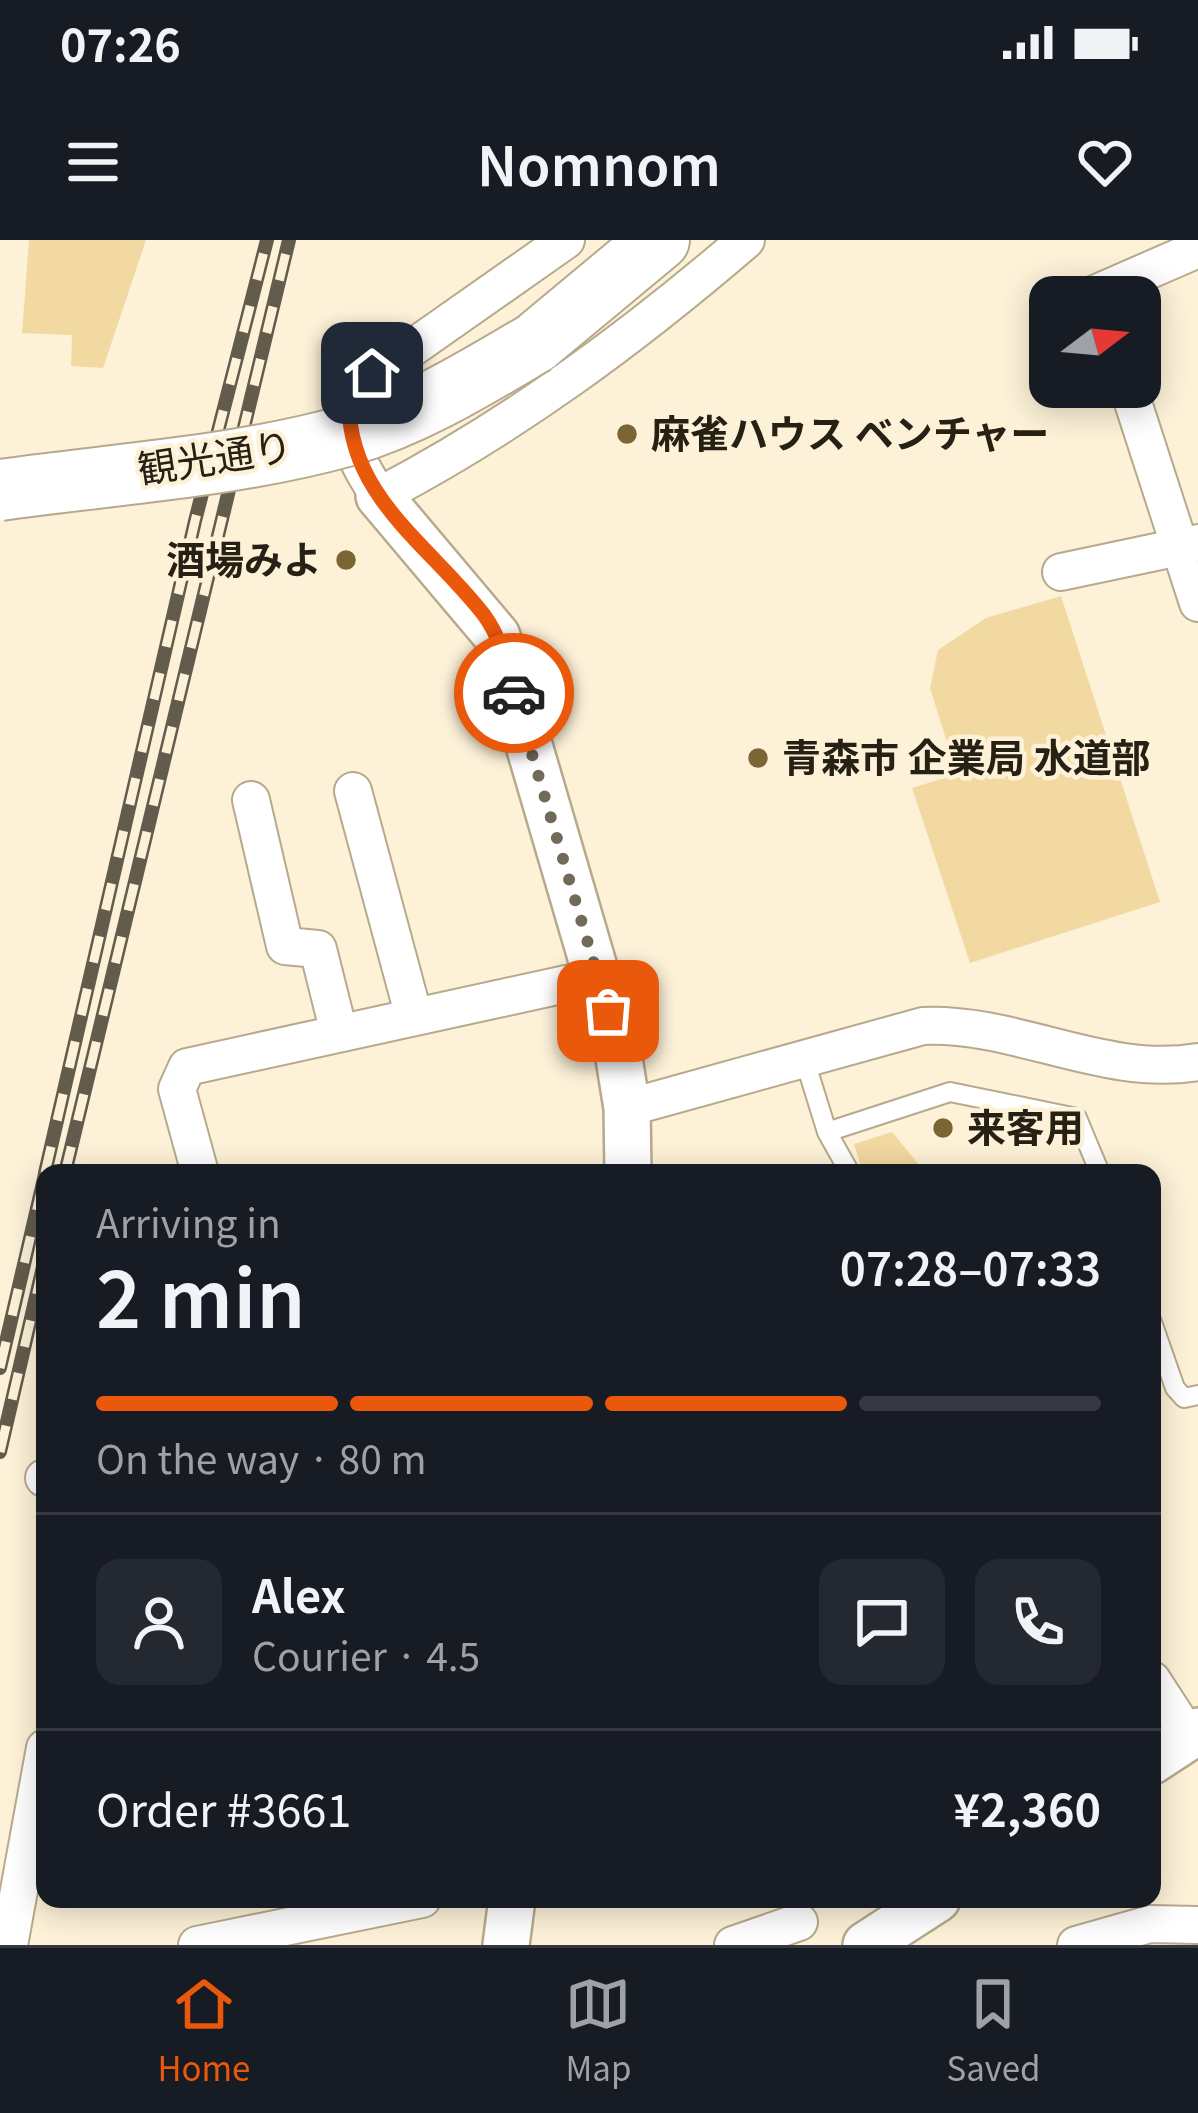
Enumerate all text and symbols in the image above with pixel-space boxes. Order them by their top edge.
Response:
text: 07:26 [60,10,181,75]
text: Nomnom [477,123,721,202]
icon: menu [60,129,126,195]
icon: heart [1072,129,1138,195]
north arrow [1029,276,1161,408]
map controls [1029,276,1161,408]
pin [321,322,423,424]
icon: home [339,340,405,406]
place label: 麻雀ハウス ベンチャー [651,403,1049,459]
street label: 観光通り [133,415,296,495]
marker: 麻雀ハウス ベンチャー [614,421,640,447]
place label: 酒場みよ [166,529,322,585]
marker: 酒場みよ [333,547,359,573]
courier [454,633,574,753]
icon: car [481,660,547,726]
place label: 青森市 企業局 水道部 [782,727,1151,783]
marker: 青森市 企業局 水道部 [745,745,771,771]
pin [557,960,659,1062]
icon: bag [575,978,641,1044]
place label: 来客用 [967,1097,1084,1153]
marker: 来客用 [930,1115,956,1141]
text: Arriving in [96,1193,281,1249]
text: 07:28–07:33 [840,1234,1101,1299]
text: 2 min [96,1238,306,1350]
text: On the way · 80 m [96,1429,427,1485]
button: person [96,1559,222,1685]
button: chat [819,1559,945,1685]
button: phone [975,1559,1101,1685]
text: Alex [252,1561,346,1626]
text: Courier · 4.5 [252,1626,480,1682]
text: Order #3661 [96,1775,351,1840]
text: ¥2,360 [954,1775,1101,1840]
tab: Home [158,1971,250,2091]
tab: Map [565,1971,631,2091]
tab: Saved [946,1971,1040,2091]

